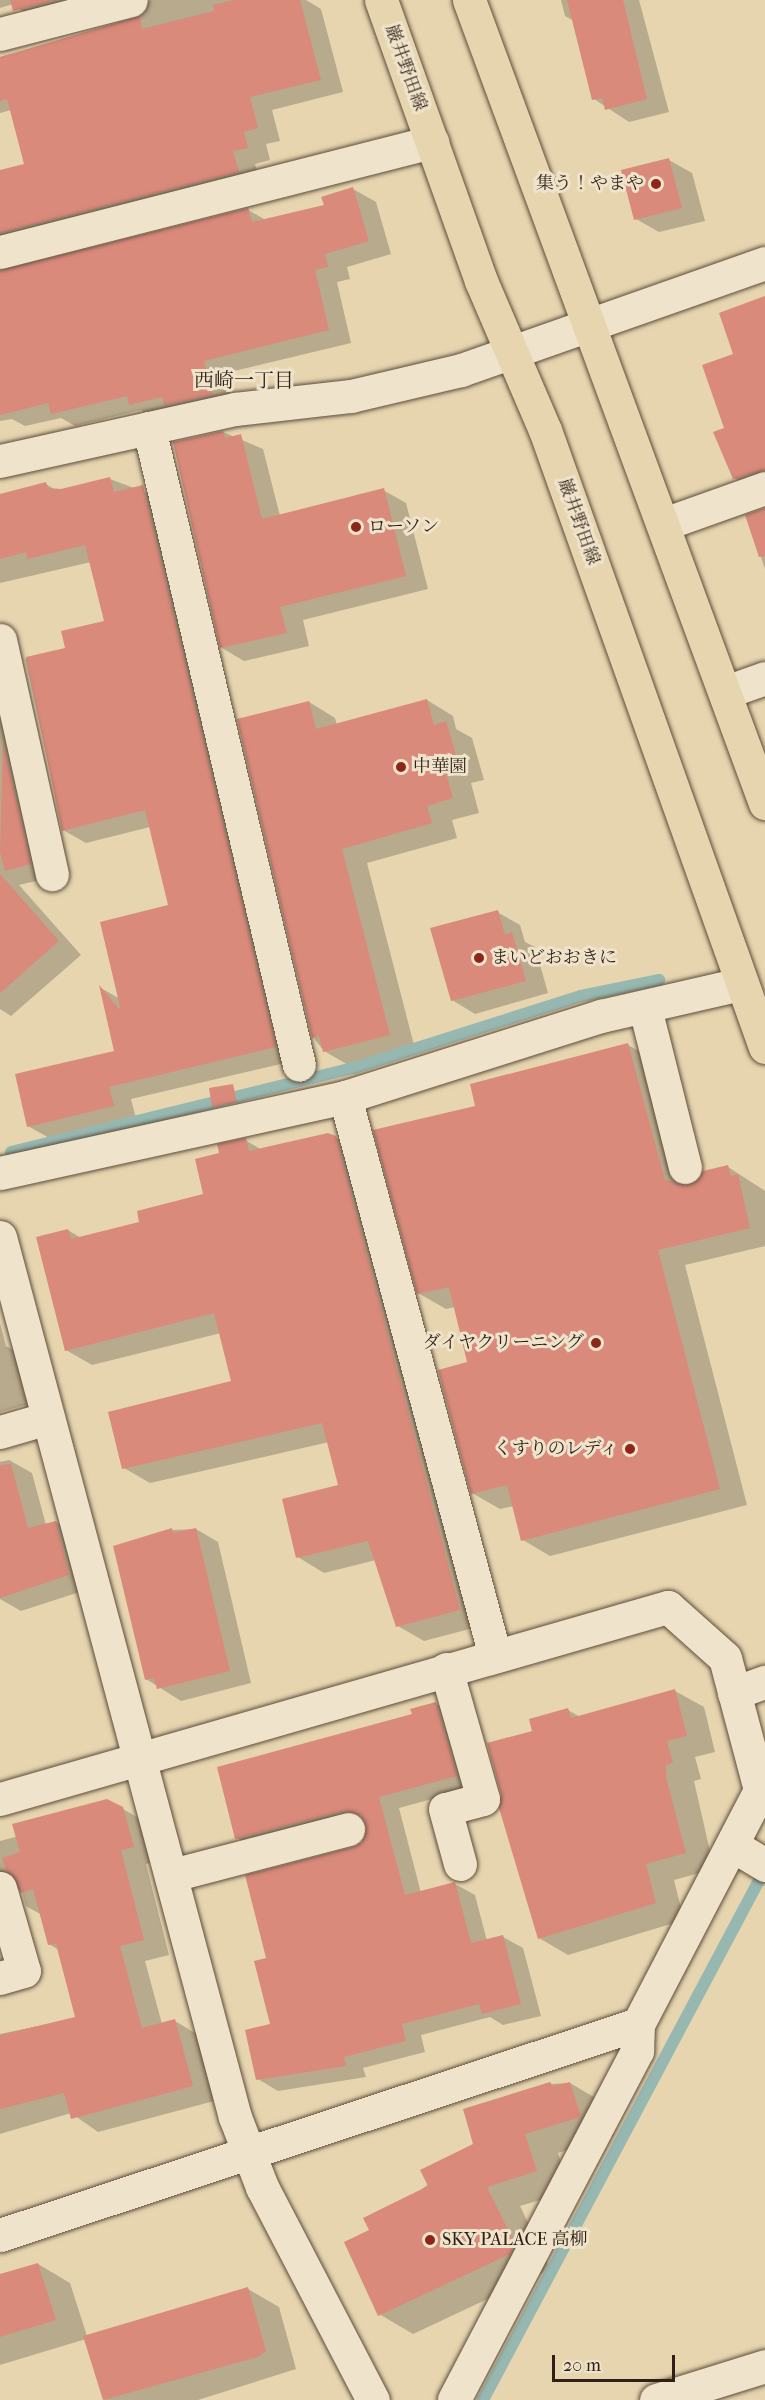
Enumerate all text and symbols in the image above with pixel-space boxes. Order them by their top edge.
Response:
street label: 巌井野田線 [379,22,431,114]
place label: 集う！やまや [536,173,644,195]
marker: 集う！やまや [649,177,663,191]
district label: 西崎一丁目 [194,368,294,392]
street label: 巌井野田線 [552,476,604,568]
place label: ローソン [368,516,440,538]
marker: ローソン [349,520,363,534]
place label: 中華園 [413,756,467,778]
marker: 中華園 [394,760,408,774]
place label: まいどおおきに [491,947,617,969]
marker: まいどおおきに [472,951,486,965]
place label: ダイヤクリーニング [422,1332,584,1354]
marker: ダイヤクリーニング [589,1336,603,1350]
place label: くすりのレディ [492,1438,618,1460]
marker: くすりのレディ [623,1442,637,1456]
place label: SKY PALACE 高柳 [442,2229,587,2251]
marker: SKY PALACE 高柳 [423,2233,437,2247]
scale bar [555,2343,678,2381]
text: 20 m [563,2355,601,2376]

